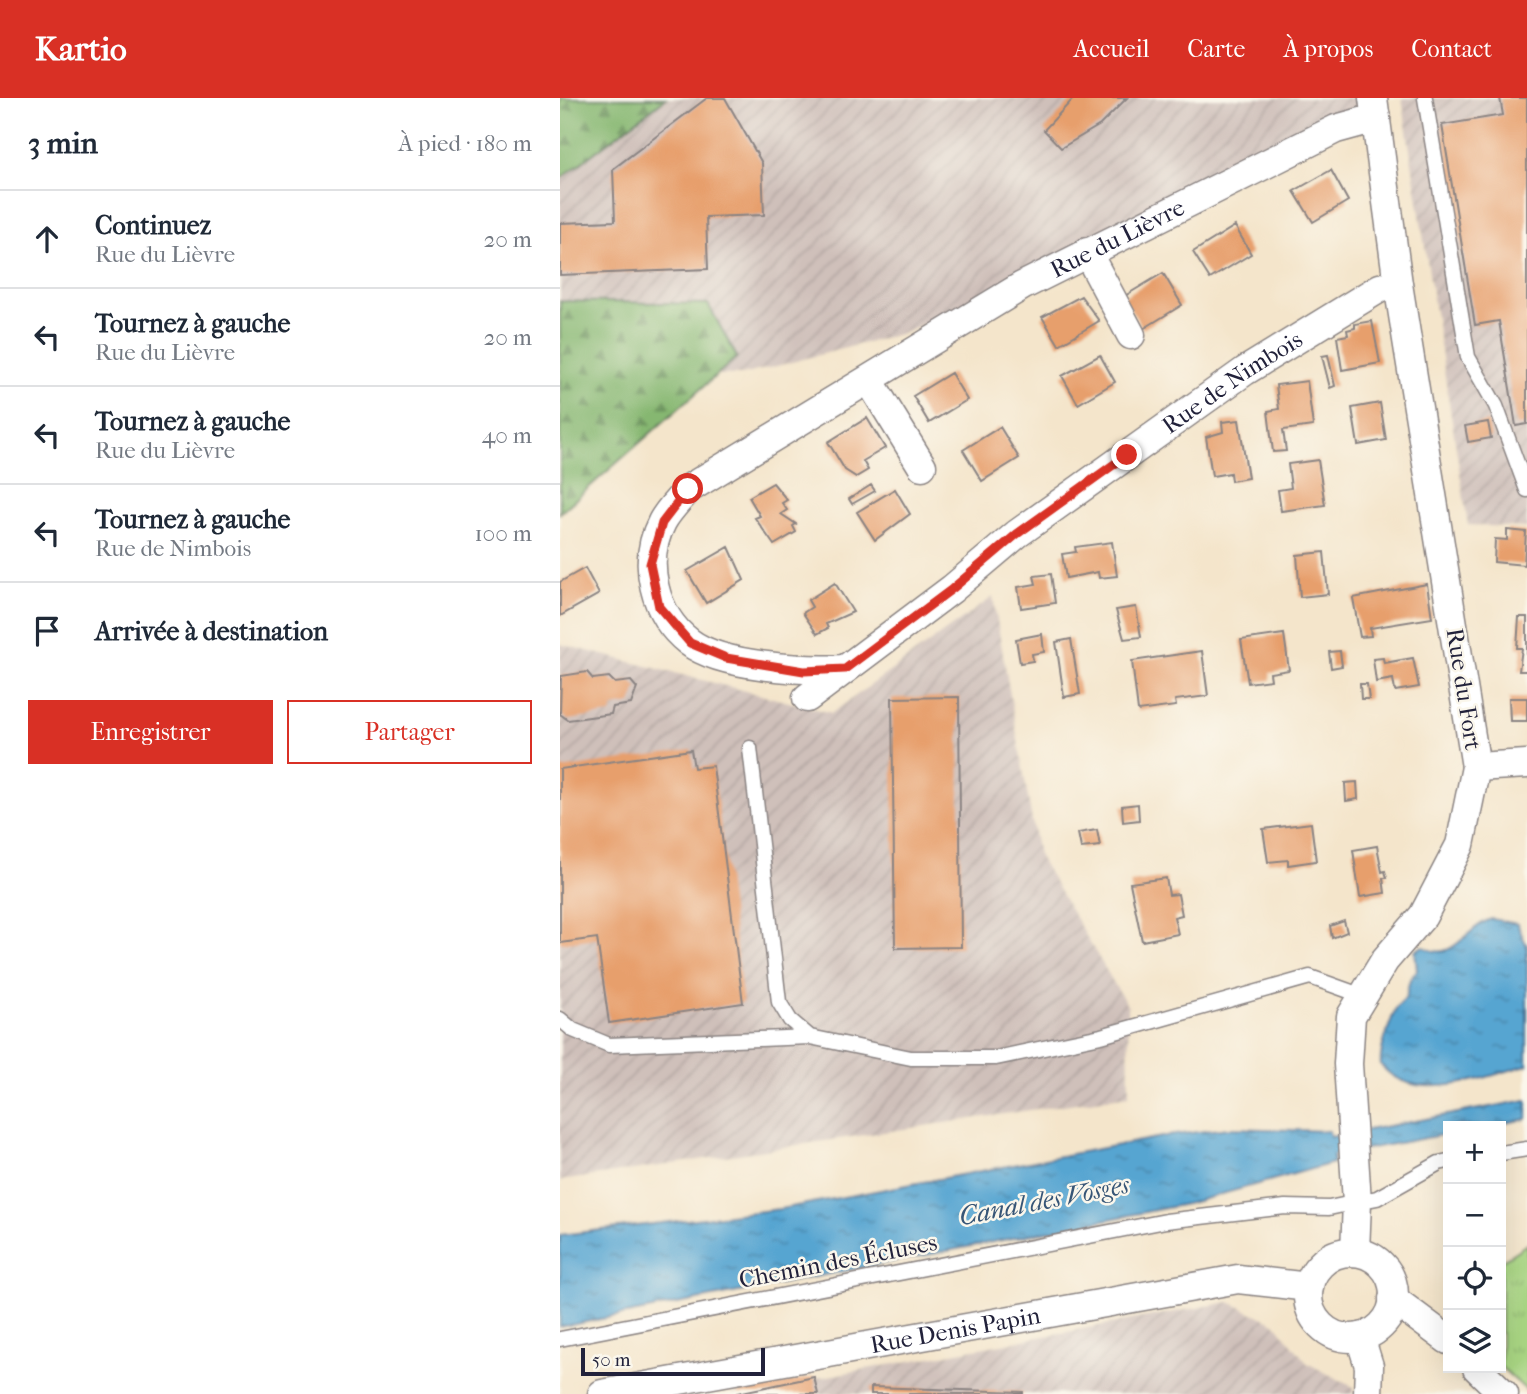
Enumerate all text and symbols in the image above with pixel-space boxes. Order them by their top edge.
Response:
text: Kartio [35,30,127,69]
text: Accueil [1074,35,1149,63]
text: Carte [1187,35,1245,63]
text: À propos [1283,35,1373,63]
text: Contact [1411,35,1492,63]
text: 3 min [28,126,98,161]
text: À pied · 180 m [398,130,532,157]
street label: Rue du Lièvre [1046,193,1189,284]
text: Continuez [95,210,211,241]
icon: ahead [28,220,66,258]
text: 20 m [483,226,532,253]
text: Rue du Lièvre [95,241,235,268]
text: Tournez à gauche [95,308,290,339]
icon: left [28,318,66,356]
text: 20 m [483,324,532,351]
street label: Rue de Nimbois [1157,325,1308,440]
text: Rue du Lièvre [95,339,235,366]
text: Tournez à gauche [95,406,290,437]
icon: left [28,416,66,454]
text: 40 m [482,422,532,449]
text: Rue du Lièvre [95,437,235,464]
route end [1111,439,1142,470]
route start [672,473,703,504]
text: Tournez à gauche [95,504,290,535]
icon: left [28,514,66,552]
text: 100 m [474,520,532,547]
text: Rue de Nimbois [95,535,251,562]
icon: arrive [28,612,66,650]
text: Arrivée à destination [95,616,328,647]
street label: Rue du Fort [1441,626,1488,752]
button: Enregistrer [28,700,273,764]
button: Partager [287,700,532,764]
map controls [1443,1121,1506,1373]
button: + [1443,1121,1506,1184]
water label: Canal des Vosges [956,1169,1133,1232]
button: − [1443,1184,1506,1247]
street label: Chemin des Écluses [736,1227,940,1294]
button: locate [1443,1247,1506,1310]
street label: Rue Denis Papin [868,1301,1043,1359]
button: layers [1443,1310,1506,1373]
scale bar [581,1345,765,1377]
text: 50 m [592,1349,631,1371]

